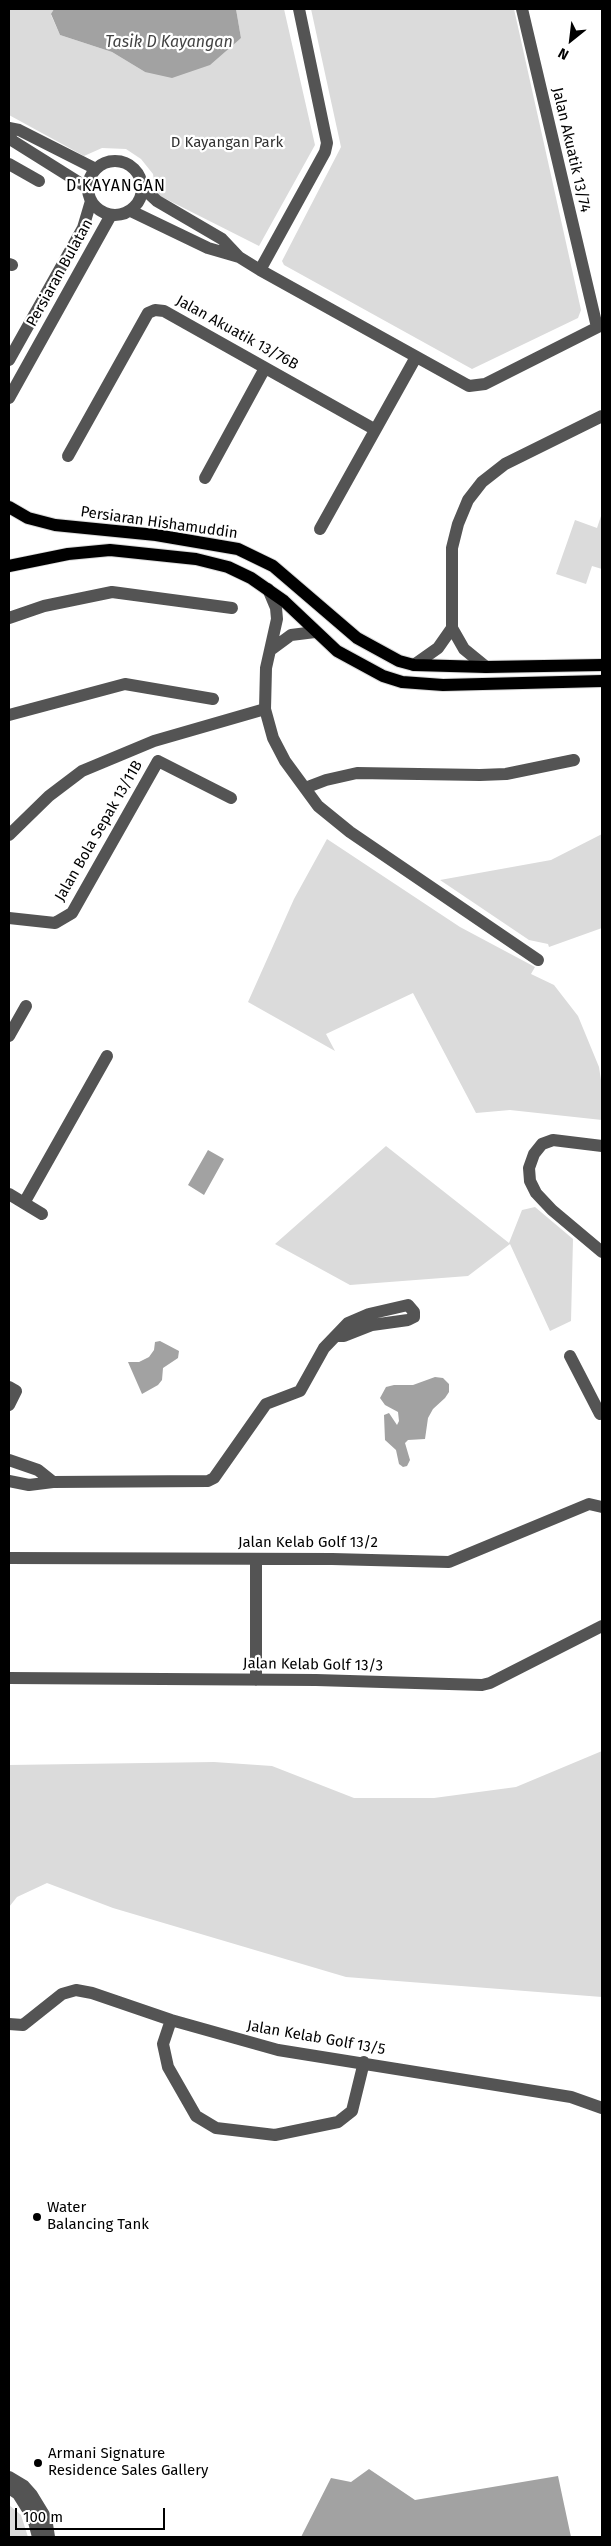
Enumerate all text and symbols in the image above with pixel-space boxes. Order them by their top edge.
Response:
north arrow [546,15,596,65]
water label: Tasik D Kayangan [105,33,233,53]
text: N [555,44,572,63]
street label: Jalan Akuatik 13/74 [548,86,594,214]
park label: D Kayangan Park [171,134,283,152]
district label: D'KAYANGAN [65,177,167,197]
street label: Persiaran Bulatan [23,216,97,330]
street label: Jalan Akuatik 13/76B [173,292,301,374]
street label: Persiaran Hishamuddin [79,503,239,543]
street label: Jalan Bola Sepak 13/11B [51,757,147,905]
street label: Jalan Kelab Golf 13/2 [238,1534,378,1552]
street label: Jalan Kelab Golf 13/3 [243,1655,383,1675]
street label: Jalan Kelab Golf 13/5 [245,2017,387,2059]
place label: Water Balancing Tank [47,2199,149,2234]
marker: Water Balancing Tank [31,2211,43,2223]
place label: Armani Signature Residence Sales Gallery [48,2445,208,2480]
marker: Armani Signature Residence Sales Gallery [32,2457,44,2469]
scale bar [18,2498,168,2530]
text: 100 m [23,2508,63,2526]

